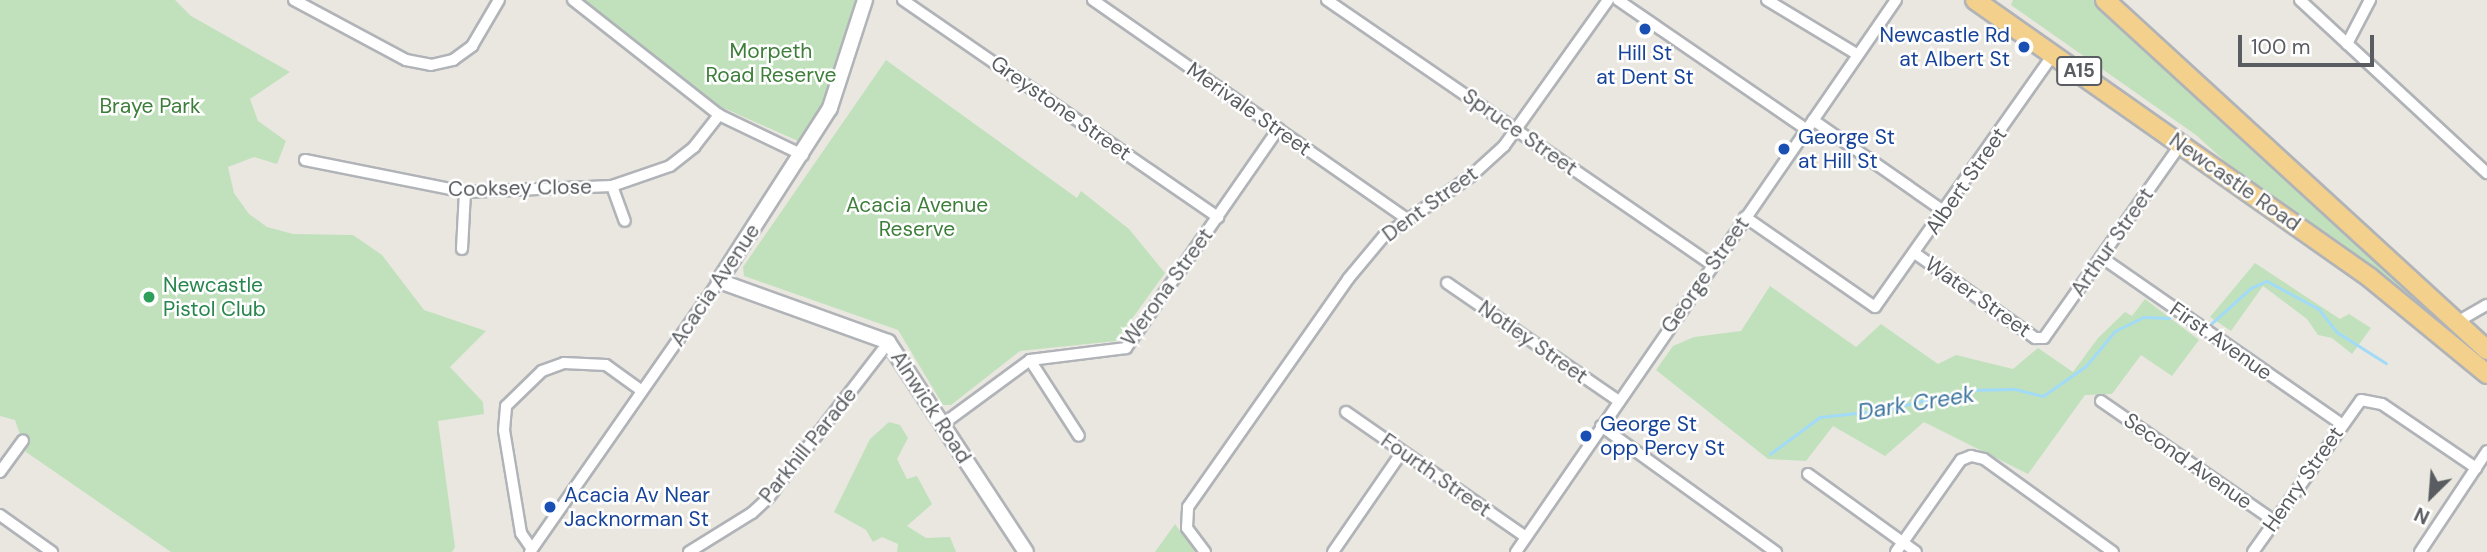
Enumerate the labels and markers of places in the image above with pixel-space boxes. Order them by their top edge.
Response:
marker: Hill St at Dent St [1637,21,1653,37]
place label: Newcastle Rd at Albert St [1879,22,2010,72]
marker: Newcastle Rd at Albert St [2016,39,2032,55]
place label: Hill St at Dent St [1596,40,1694,90]
place label: George St at Hill St [1798,124,1895,174]
marker: George St at Hill St [1776,141,1792,157]
place label: Newcastle Pistol Club [163,272,266,322]
marker: Newcastle Pistol Club [141,289,157,305]
place label: George St opp Percy St [1600,411,1725,461]
marker: George St opp Percy St [1578,428,1594,444]
place label: Acacia Av Near Jacknorman St [564,482,710,532]
marker: Acacia Av Near Jacknorman St [542,499,558,515]

